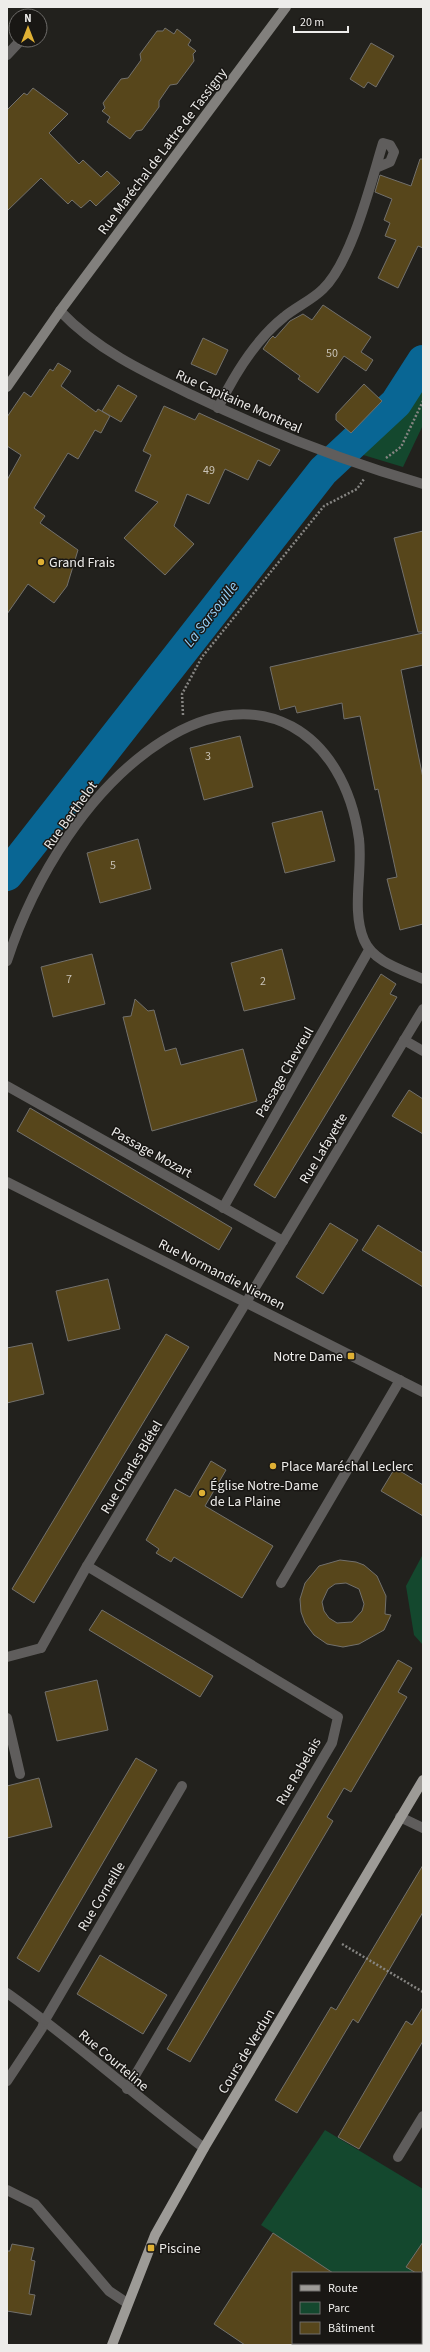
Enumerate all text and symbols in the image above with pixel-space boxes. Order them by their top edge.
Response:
north arrow [8,8,48,48]
scale bar [294,8,348,34]
text: N [24,11,32,26]
text: 20 m [300,14,324,31]
street label: Rue Maréchal de Lattre de Tassigny [93,64,232,239]
house number: 50 [326,345,338,362]
street label: Rue Capitaine Montreal [172,365,305,439]
house number: 49 [203,462,215,479]
place label: Grand Frais [49,553,115,573]
marker: Grand Frais [36,557,46,567]
water label: La Sarsouille [179,577,244,652]
house number: 3 [205,748,211,765]
street label: Rue Berthelot [39,777,103,854]
house number: 5 [110,857,116,874]
house number: 7 [66,971,72,988]
house number: 2 [260,973,266,990]
street label: Passage Chevreul [251,1023,319,1122]
street label: Rue Lafayette [295,1109,353,1188]
street label: Passage Mozart [107,1122,196,1184]
street label: Rue Normandie Niemen [155,1234,288,1316]
place label: Notre Dame [273,1347,343,1367]
marker: Notre Dame [346,1351,356,1361]
street label: Rue Charles Blétel [96,1417,168,1518]
place label: Place Maréchal Leclerc [281,1457,414,1477]
marker: Place Maréchal Leclerc [268,1461,278,1471]
place label: Église Notre-Dame de La Plaine [210,1476,319,1512]
marker: Église Notre-Dame de La Plaine [197,1488,207,1498]
street label: Rue Rabelais [271,1734,326,1809]
street label: Rue Corneille [73,1858,131,1935]
street label: Cours de Verdun [214,2005,280,2098]
street label: Rue Courteline [74,2025,153,2096]
place label: Piscine [159,2239,201,2259]
marker: Piscine [146,2243,156,2253]
legend [292,2272,422,2344]
text: Route [328,2280,358,2297]
text: Parc [328,2300,350,2317]
text: Bâtiment [328,2320,374,2337]

